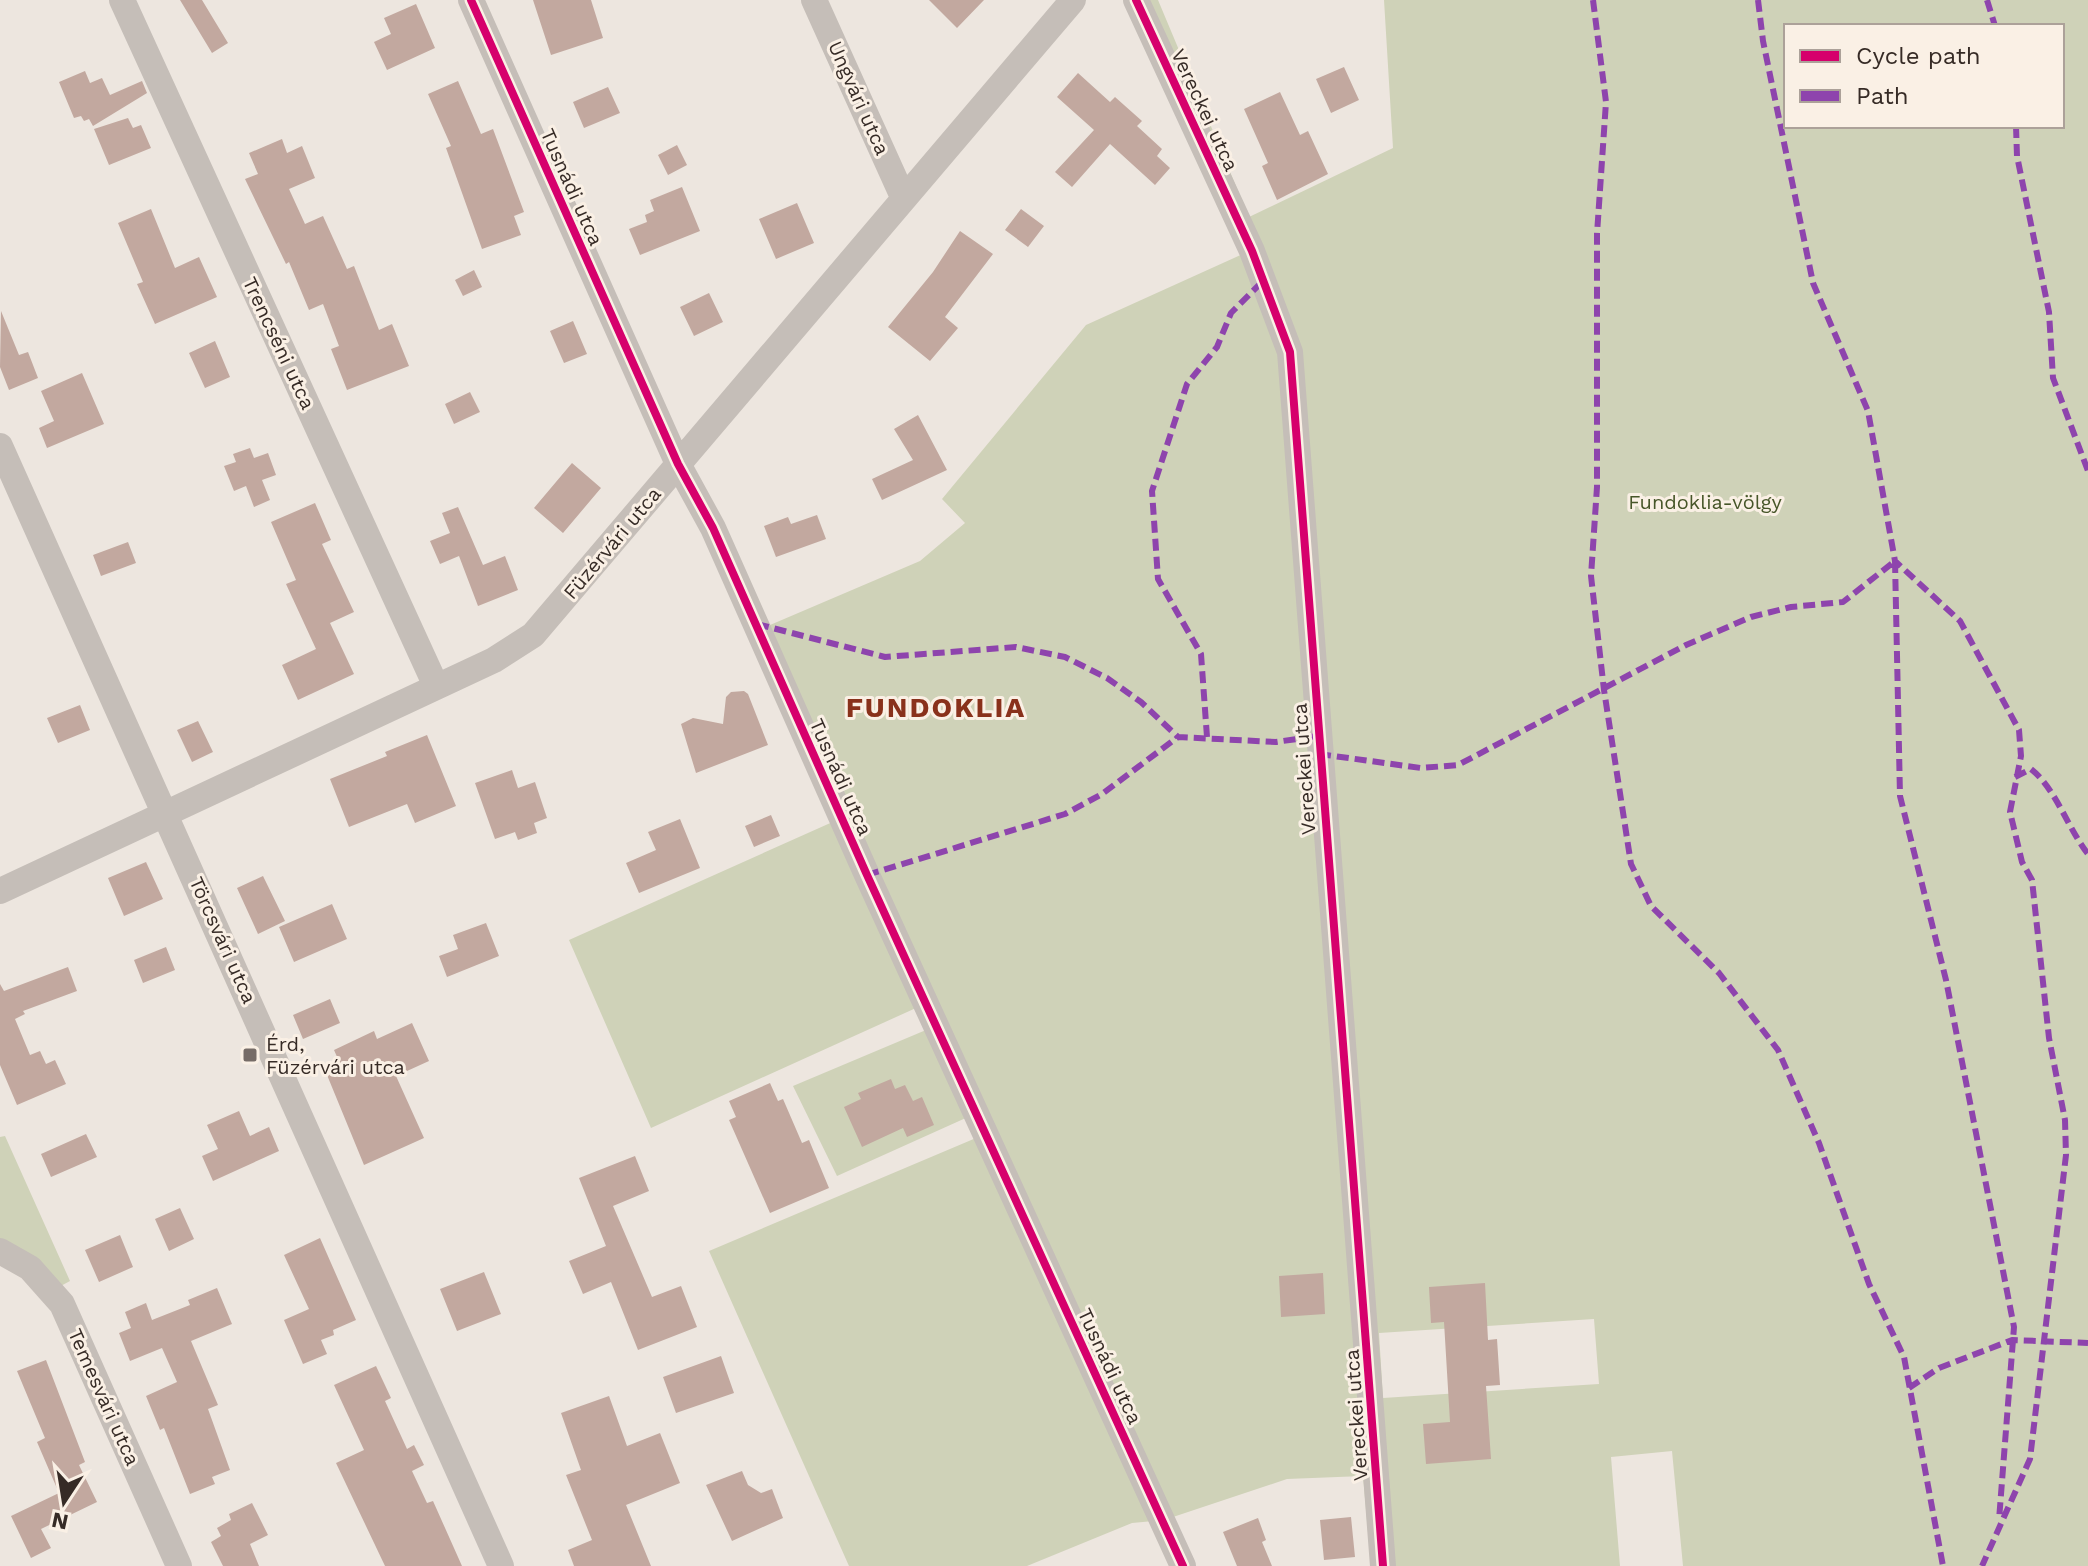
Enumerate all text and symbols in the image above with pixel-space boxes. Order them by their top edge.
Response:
legend [1784,24,2064,128]
street label: Ungvári utca [823,37,895,159]
text: Cycle path [1856,42,1981,70]
street label: Vereckei utca [1166,45,1244,175]
text: Path [1856,82,1909,110]
street label: Tusnádi utca [536,125,608,249]
street label: Trencséni utca [238,273,320,413]
street label: Füzérvári utca [558,482,666,604]
park label: Fundoklia-völgy [1628,490,1782,514]
district label: FUNDOKLIA [846,691,1026,724]
street label: Vereckei utca [1287,702,1321,836]
street label: Tusnádi utca [805,715,877,839]
street label: Törcsvári utca [184,873,262,1007]
place label: Érd, Füzérvári utca [266,1032,405,1079]
marker: Érd, Füzérvári utca [241,1046,259,1064]
street label: Tusnádi utca [1073,1304,1147,1428]
street label: Temesvári utca [63,1325,145,1469]
street label: Vereckei utca [1339,1348,1373,1482]
north arrow [24,1462,104,1542]
text: N [49,1507,71,1535]

